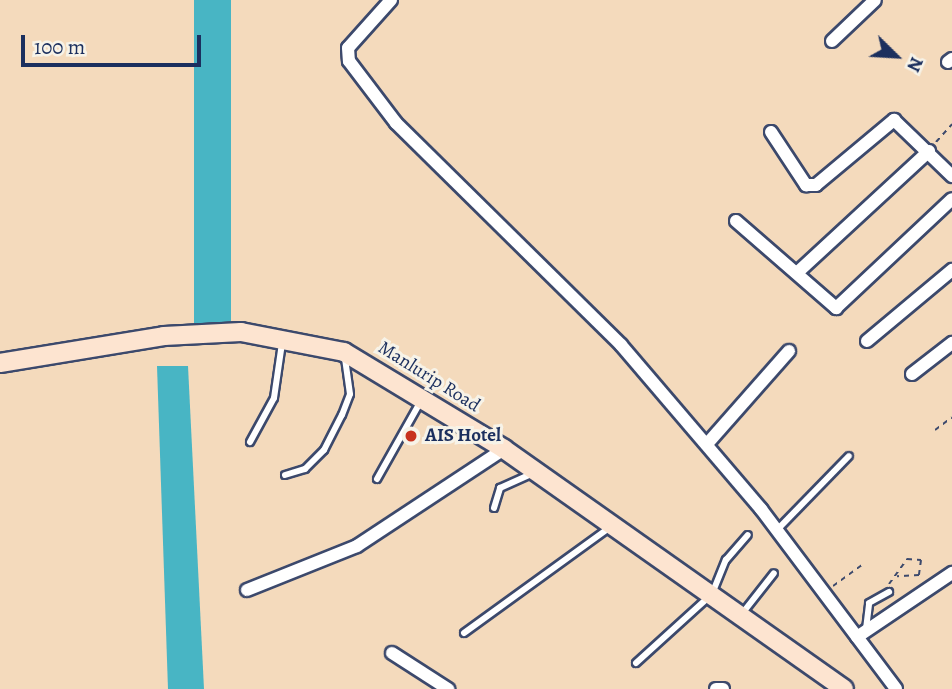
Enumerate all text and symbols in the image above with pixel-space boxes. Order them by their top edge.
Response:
scale bar [24,21,205,65]
north arrow [861,21,931,91]
text: 100 m [34,33,85,61]
text: N [900,53,930,76]
street label: Manlurip Road [374,337,484,417]
place label: AIS Hotel [425,425,501,447]
marker: AIS Hotel [403,428,419,444]

